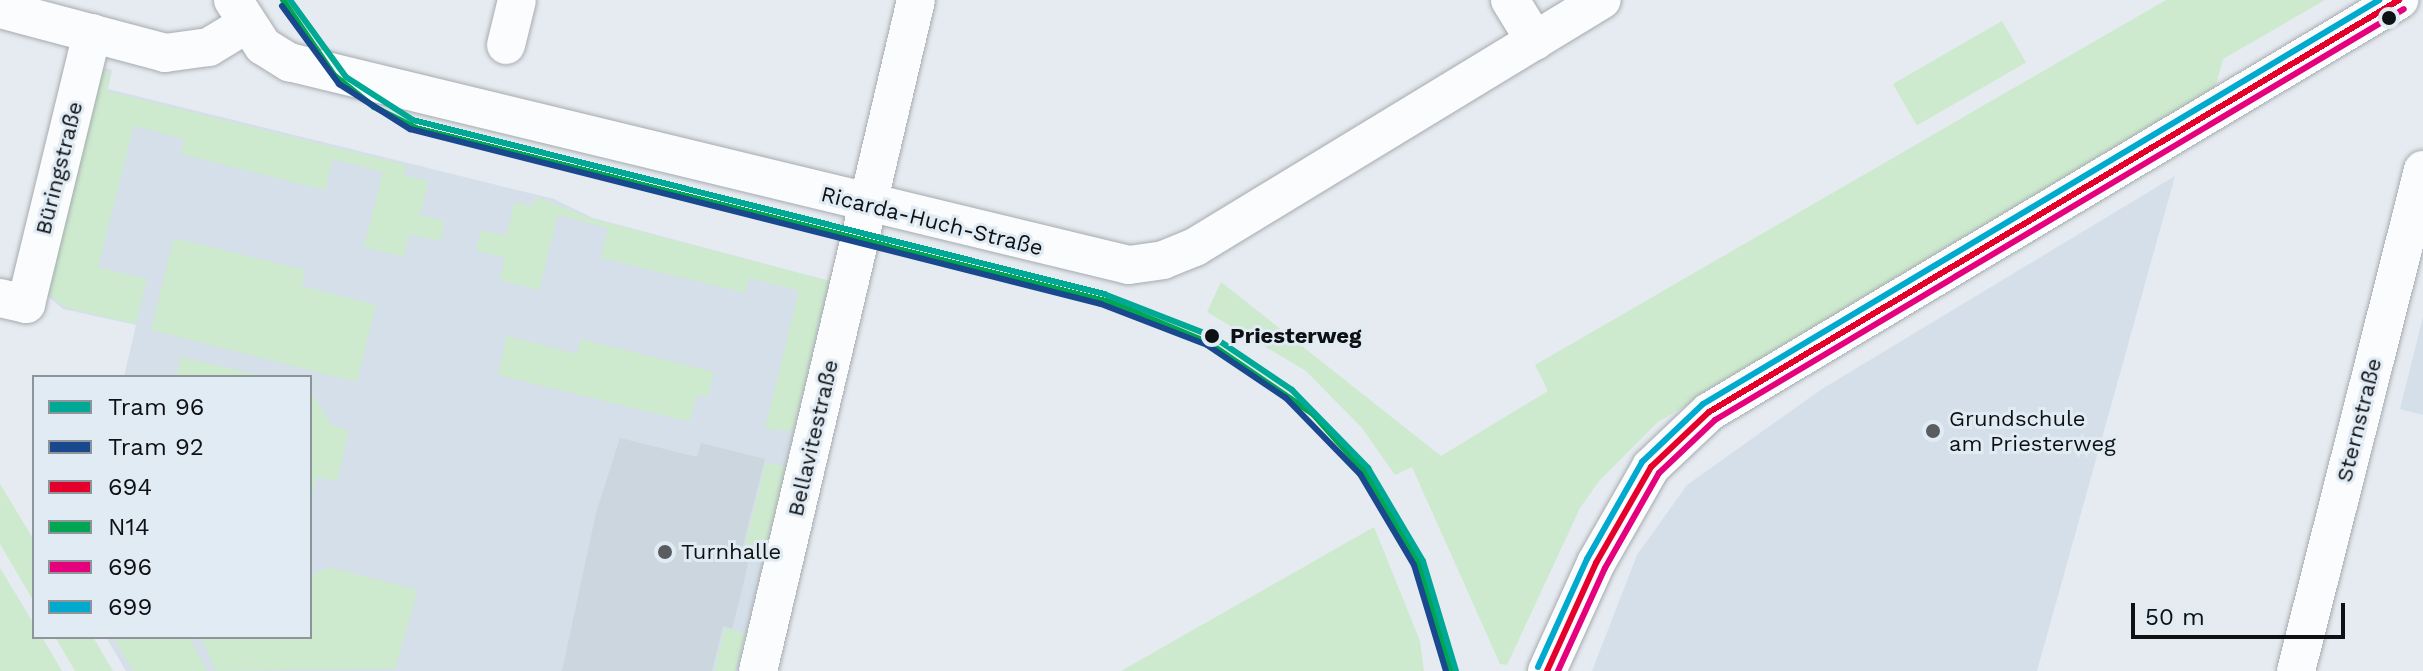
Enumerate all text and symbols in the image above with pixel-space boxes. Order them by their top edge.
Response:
unlabelled marker [2381,10,2397,26]
street label: Büringstraße [30,99,88,237]
street label: Ricarda-Huch-Straße [818,181,1046,261]
place label: Priesterweg [1230,323,1361,349]
marker: Priesterweg [1201,325,1223,347]
street label: Sternstraße [2331,355,2387,485]
street label: Bellavitestraße [782,357,844,519]
legend [32,375,312,639]
text: Tram 96 [108,393,204,421]
place label: Grundschule am Priesterweg [1949,405,2116,456]
marker: Grundschule am Priesterweg [1924,422,1942,440]
text: Tram 92 [108,433,204,461]
text: 694 [108,473,152,501]
text: N14 [108,513,150,541]
place label: Turnhalle [681,539,781,565]
marker: Turnhalle [656,543,674,561]
text: 696 [108,553,152,581]
scale bar [2135,587,2349,637]
text: 699 [108,593,152,621]
text: 50 m [2145,603,2205,631]

